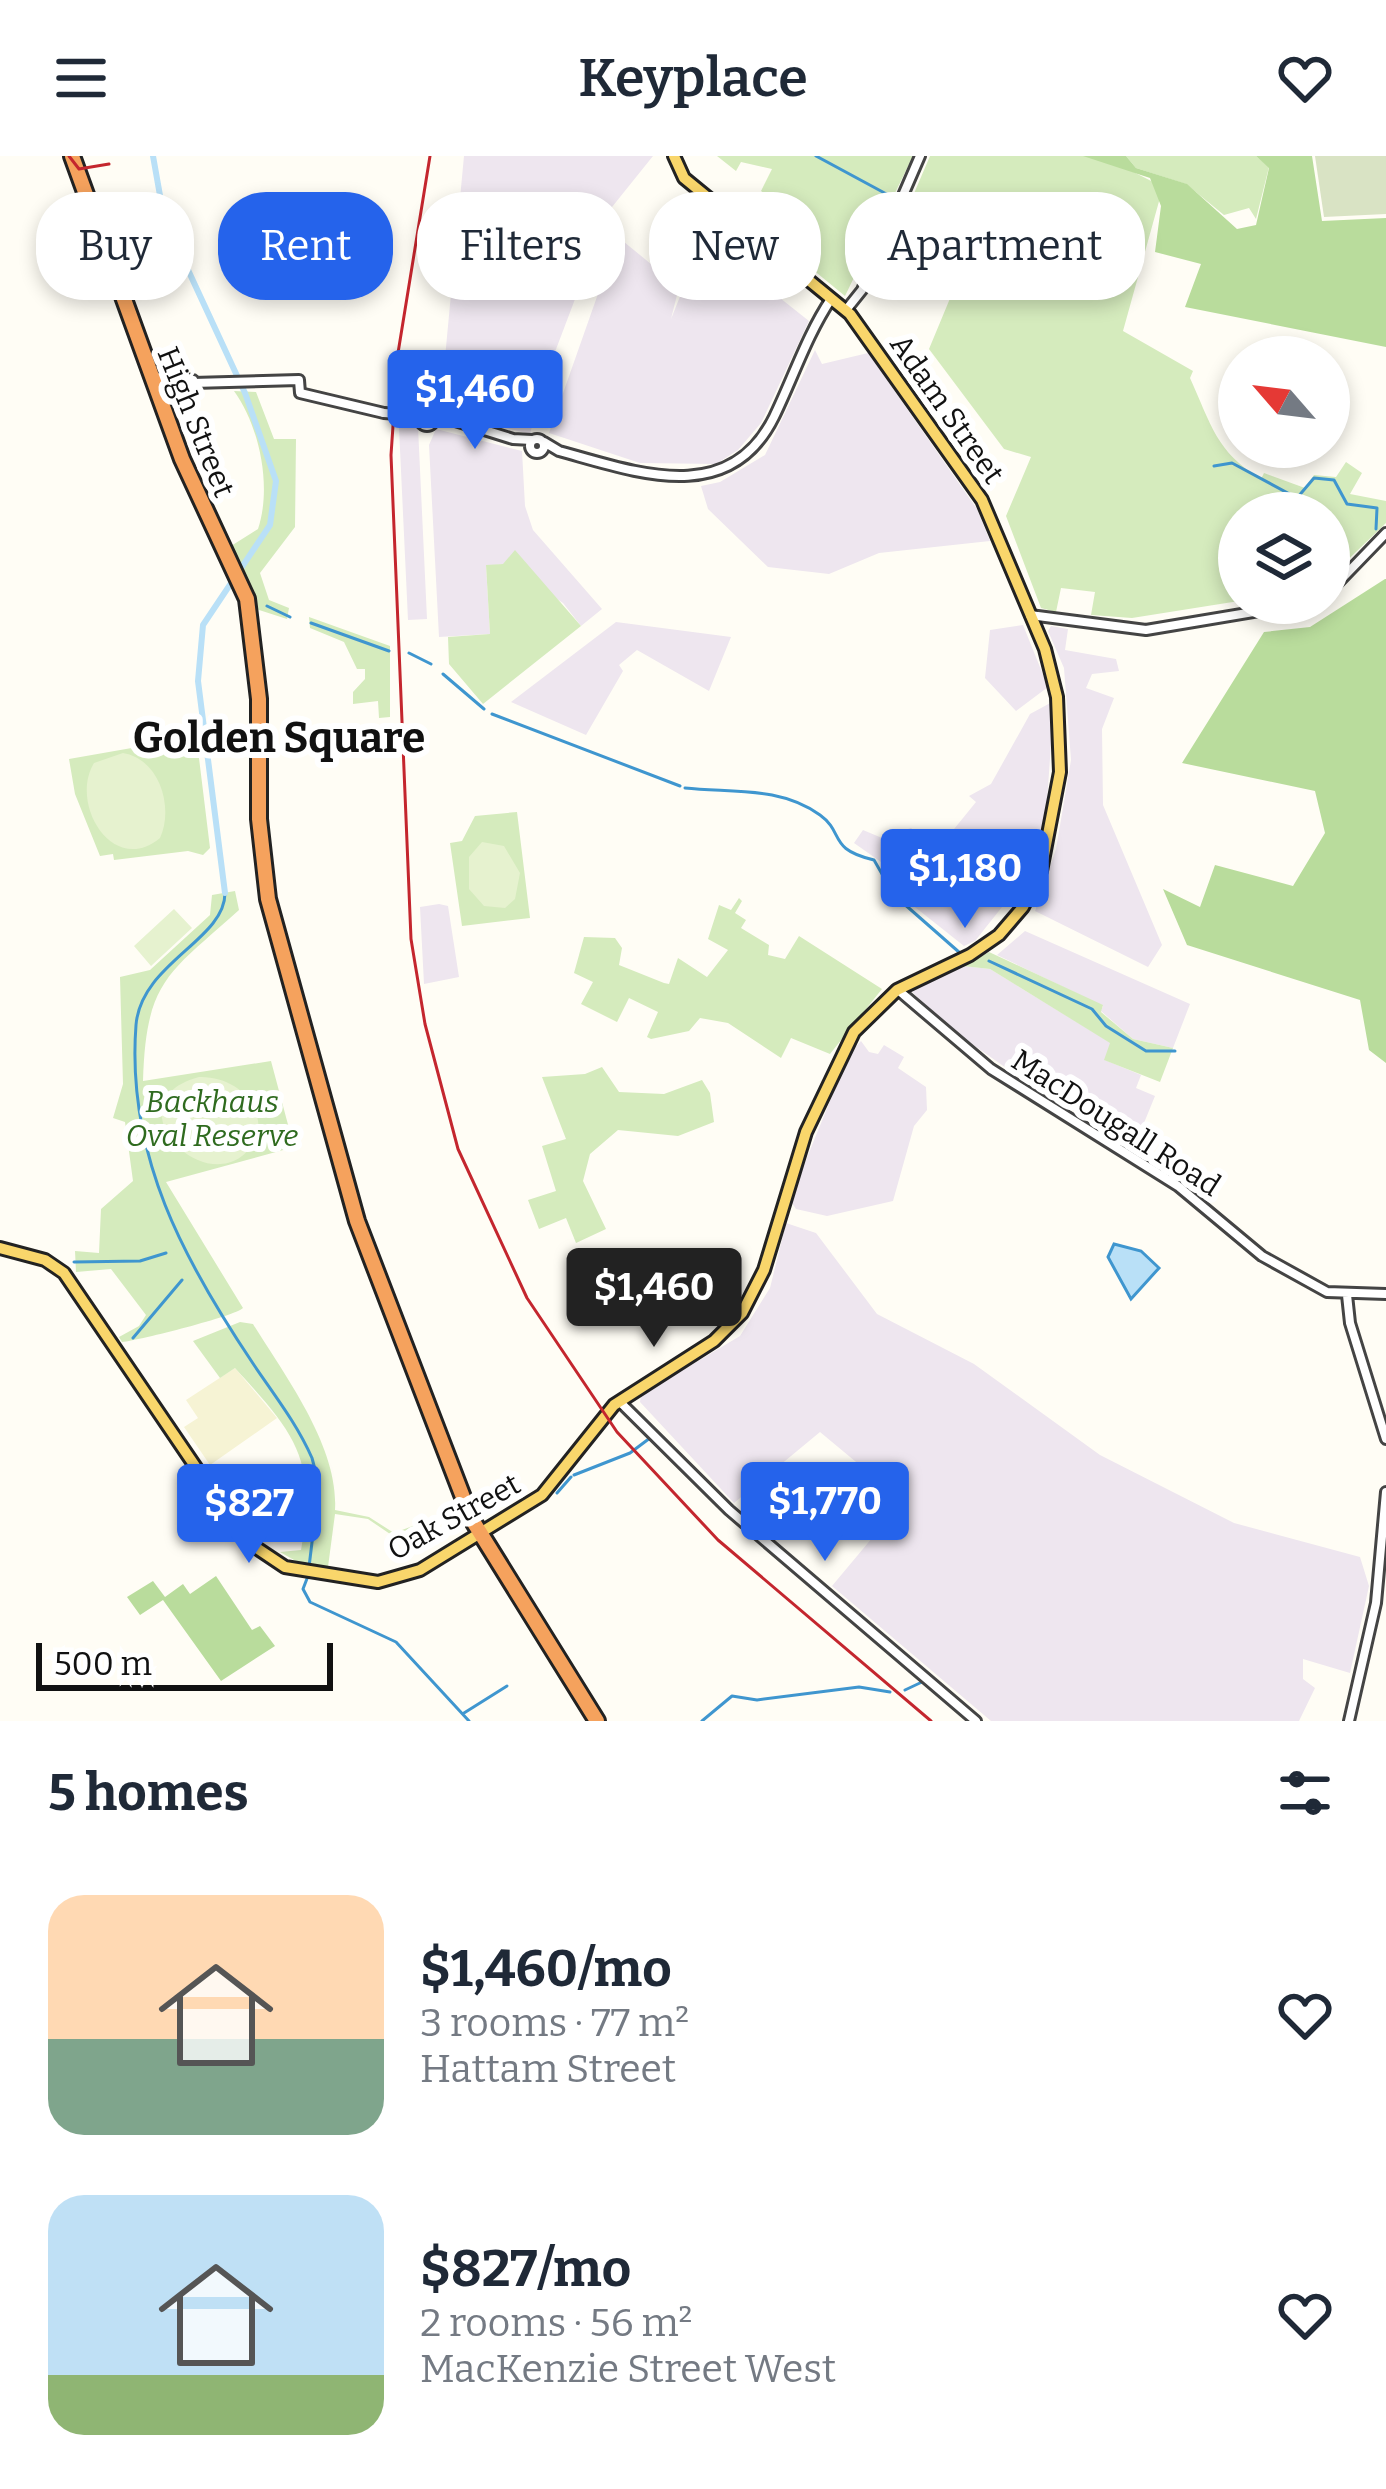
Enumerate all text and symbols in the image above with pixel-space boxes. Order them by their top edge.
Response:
icon: menu [48,45,114,111]
icon: heart [1272,45,1338,111]
text: Keyplace [578,46,808,110]
chip: Buy [36,192,194,300]
chip: Rent [218,192,393,300]
chip: Filters [417,192,625,300]
chip: New [649,192,821,300]
chip: Apartment [845,192,1145,300]
street label: Adam Street [882,327,1012,491]
north arrow [1218,336,1350,468]
map controls [1218,336,1350,624]
street label: High Street [150,342,242,502]
pin: $1,460 [377,350,573,452]
text: $1,460 [415,366,535,412]
button: layers [1218,492,1350,624]
district label: Golden Square [133,713,425,763]
pin: $1,180 [867,829,1063,931]
text: $1,180 [908,845,1022,891]
street label: MacDougall Road [1005,1042,1227,1204]
park label: Backhaus Oval Reserve [126,1084,298,1154]
pin: $1,460 [556,1248,752,1350]
text: $1,460 [594,1264,714,1310]
pin: $1,770 [727,1462,923,1564]
pin: $827 [178,1464,320,1566]
street label: Oak Street [382,1466,527,1568]
text: $1,770 [768,1478,882,1524]
text: $827 [204,1480,294,1526]
scale bar [36,1637,333,1690]
text: 500 m [54,1644,152,1684]
icon: filters [1272,1760,1338,1826]
text: 5 homes [48,1762,249,1824]
text: $1,460/mo [420,1938,672,2000]
icon: home [144,1943,288,2087]
icon: heart [1272,1982,1338,2048]
text: 3 rooms · 77 m² [420,2000,689,2046]
text: Hattam Street [420,2046,676,2092]
text: $827/mo [420,2238,631,2300]
icon: home [144,2243,288,2387]
icon: heart [1272,2282,1338,2348]
text: 2 rooms · 56 m² [420,2300,692,2346]
text: MacKenzie Street West [420,2346,836,2392]

